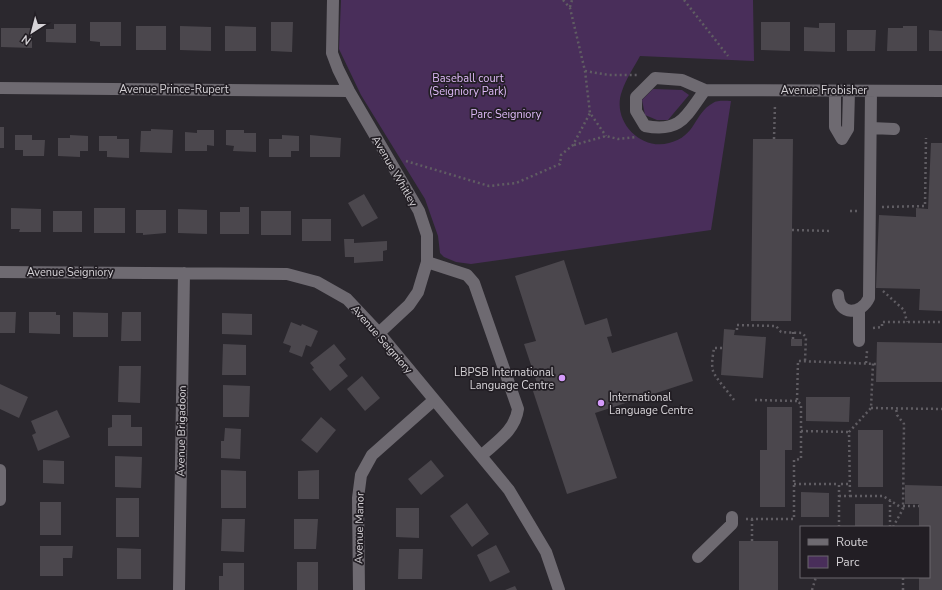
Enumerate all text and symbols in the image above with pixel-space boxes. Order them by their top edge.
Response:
north arrow [12,12,52,52]
text: N [19,31,34,48]
park label: Baseball court (Seigniory Park) [429,71,507,99]
street label: Avenue Prince-Rupert [119,82,229,97]
street label: Avenue Frobisher [781,83,867,98]
park label: Parc Seigniory [471,107,542,122]
street label: Avenue Whitley [368,133,421,210]
street label: Avenue Seigniory [27,265,114,280]
street label: Avenue Seigniory [348,302,416,377]
place label: LBPSB International Language Centre [454,365,555,393]
marker: LBPSB International Language Centre [557,373,567,383]
street label: Avenue Brigadoon [173,385,190,477]
place label: International Language Centre [609,390,693,418]
marker: International Language Centre [596,398,606,408]
street label: Avenue Manor [351,492,368,564]
legend [800,526,930,578]
text: Route [836,534,868,550]
text: Parc [836,554,860,570]

